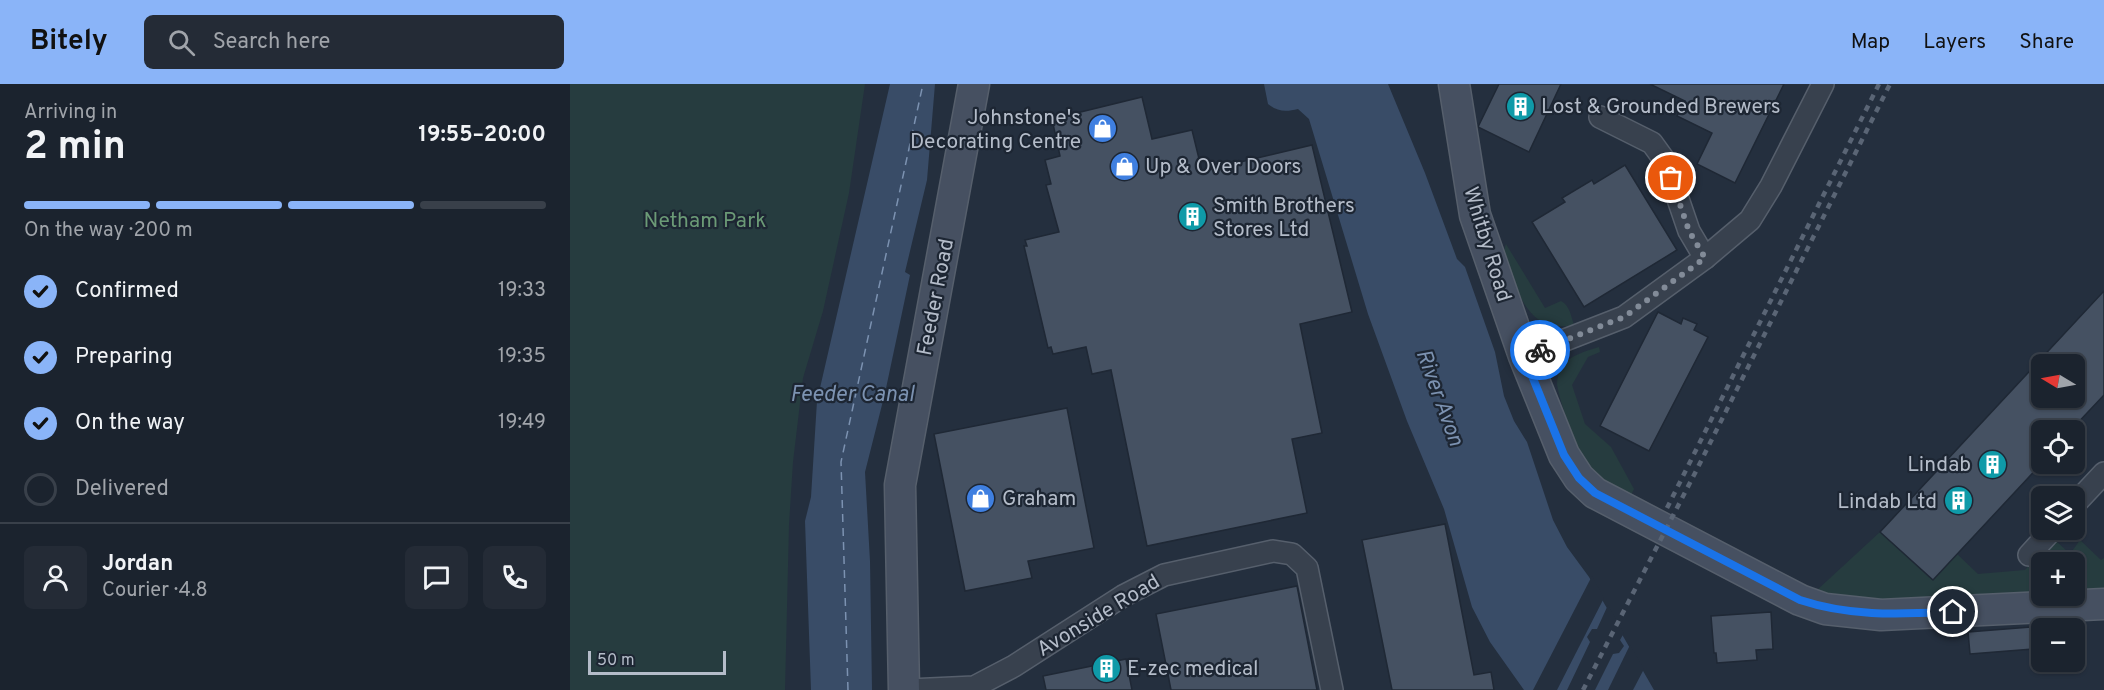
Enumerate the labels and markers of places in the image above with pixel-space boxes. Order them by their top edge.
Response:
building icon: Lost & Grounded Brewers [1504,90,1536,122]
place label: Lost & Grounded Brewers [1541,94,1781,121]
place label: Johnstone's Decorating Centre [910,105,1081,156]
shop icon: Johnstone's Decorating Centre [1086,113,1118,145]
shop icon: Up & Over Doors [1108,150,1140,182]
pin [1645,152,1696,203]
place label: Up & Over Doors [1145,154,1301,181]
place label: Smith Brothers Stores Ltd [1213,193,1355,244]
building icon: Smith Brothers Stores Ltd [1176,201,1208,233]
building icon: Lindab [1976,448,2008,480]
place label: Lindab [1907,452,1971,479]
shop icon: Graham [965,482,997,514]
building icon: Lindab Ltd [1942,485,1974,517]
place label: Graham [1002,486,1076,513]
place label: Lindab Ltd [1837,489,1937,516]
pin [1927,586,1978,637]
building icon: E-zec medical [1090,652,1122,684]
place label: E-zec medical [1127,656,1259,683]

